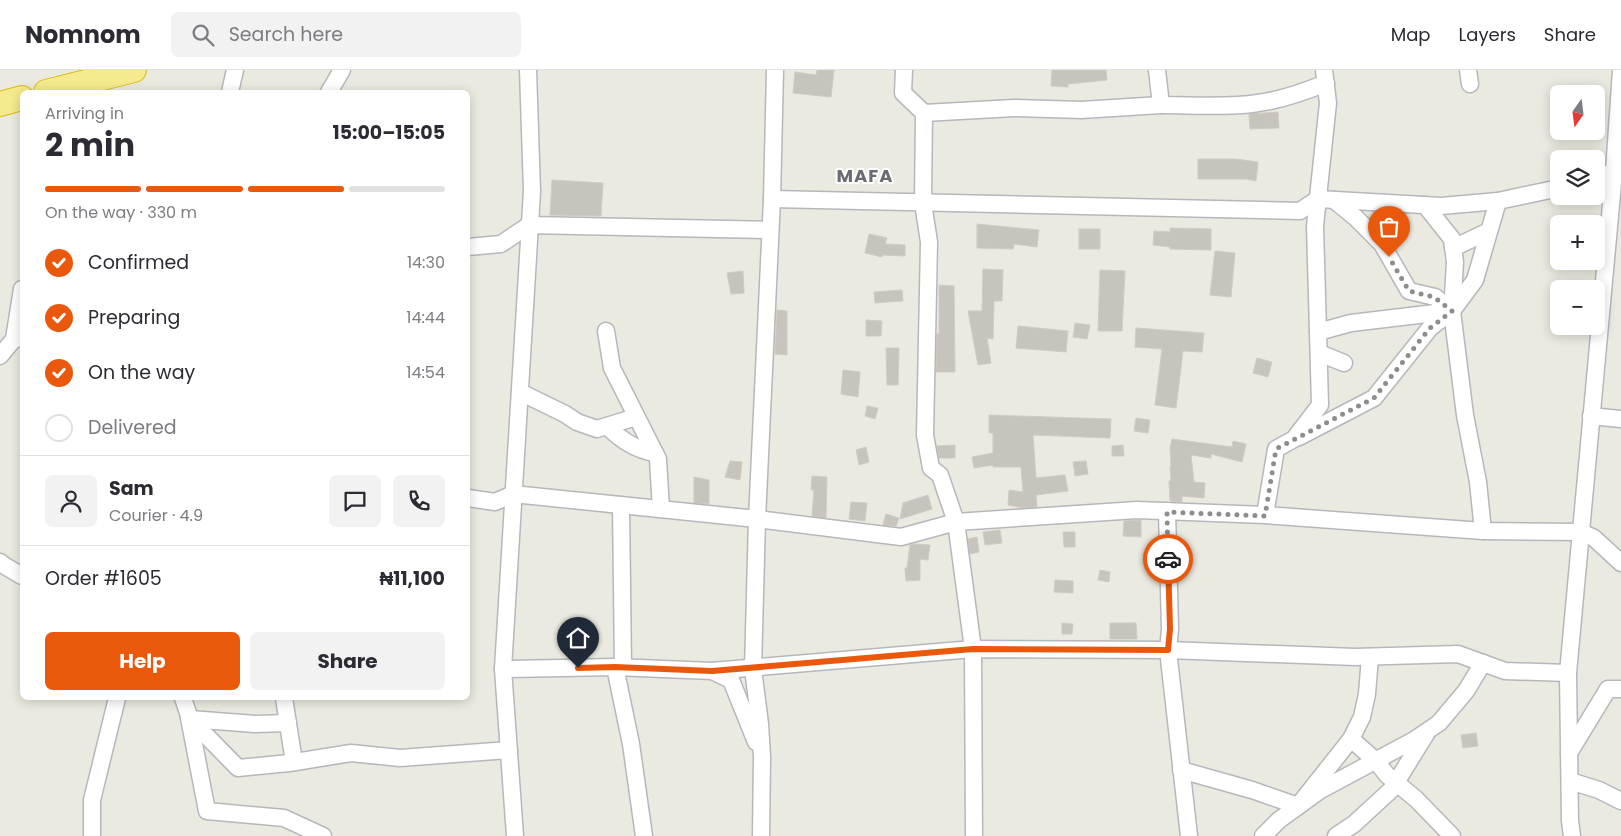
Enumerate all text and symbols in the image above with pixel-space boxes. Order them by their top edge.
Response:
search box [171,12,521,57]
text: Nomnom [25,18,141,51]
icon: search [189,21,217,49]
text: Search here [229,21,343,48]
text: Map [1391,22,1431,47]
text: Layers [1459,22,1516,47]
text: Share [1544,22,1596,47]
north arrow [1550,85,1605,140]
map controls [1550,85,1605,335]
text: Arriving in [45,102,124,125]
text: 15:00–15:05 [333,119,445,146]
text: 2 min [45,122,135,167]
button: layers [1550,150,1605,205]
district label: MAFA [837,163,893,188]
text: On the way · 330 m [45,201,197,224]
pin [1368,206,1410,257]
icon: bag [1375,213,1403,241]
button: + [1550,215,1605,270]
icon: check [45,249,73,277]
text: Confirmed [88,249,189,276]
text: 14:30 [407,251,445,274]
button: − [1550,280,1605,335]
icon: check [45,304,73,332]
text: Preparing [88,304,180,331]
text: 14:44 [406,306,445,329]
icon: check [45,359,73,387]
text: On the way [88,359,195,386]
text: 14:54 [406,361,445,384]
text: Delivered [88,414,177,441]
button: person [45,475,97,527]
text: Sam [109,475,154,502]
button: chat [329,475,381,527]
button: phone [393,475,445,527]
text: Courier · 4.9 [109,504,203,527]
courier [1143,534,1193,584]
icon: car [1154,545,1182,573]
text: Order #1605 [45,565,162,592]
text: ₦11,100 [380,565,445,592]
pin [557,617,599,668]
icon: home [564,624,592,652]
button: Help [45,632,240,690]
button: Share [250,632,445,690]

